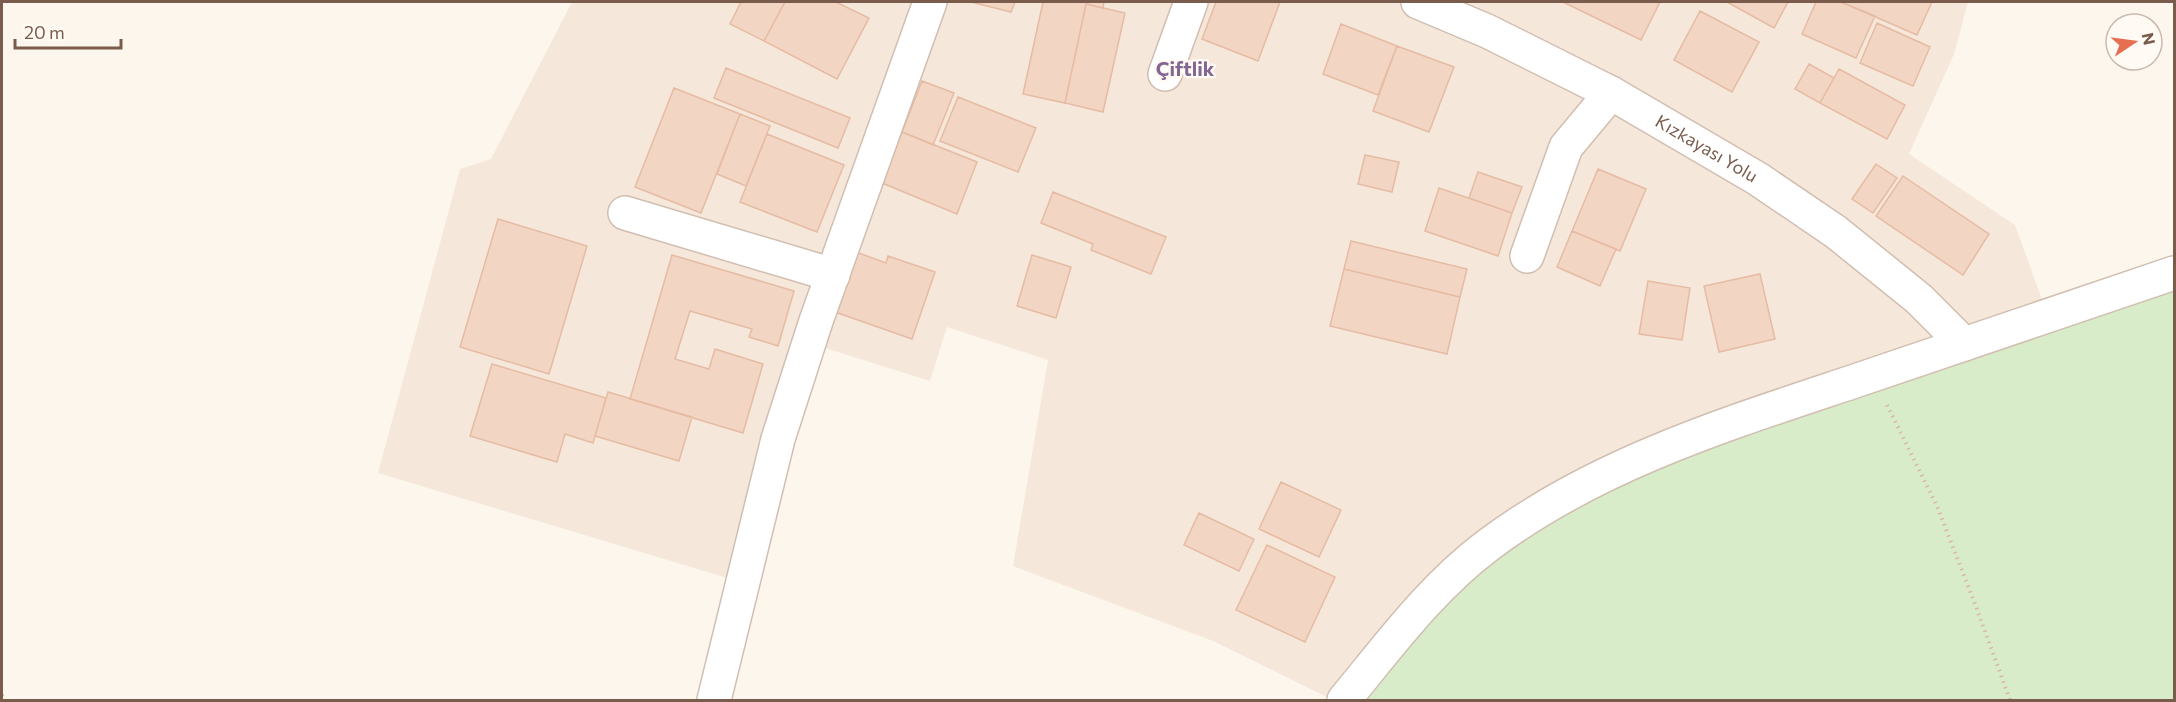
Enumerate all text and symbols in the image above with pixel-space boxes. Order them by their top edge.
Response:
scale bar [15,12,122,50]
north arrow [2104,12,2164,72]
text: 20 m [24,21,65,43]
text: N [2138,31,2160,46]
district label: Çiftlik [1156,56,1215,80]
street label: Kızkayası Yolu [1652,109,1762,186]

